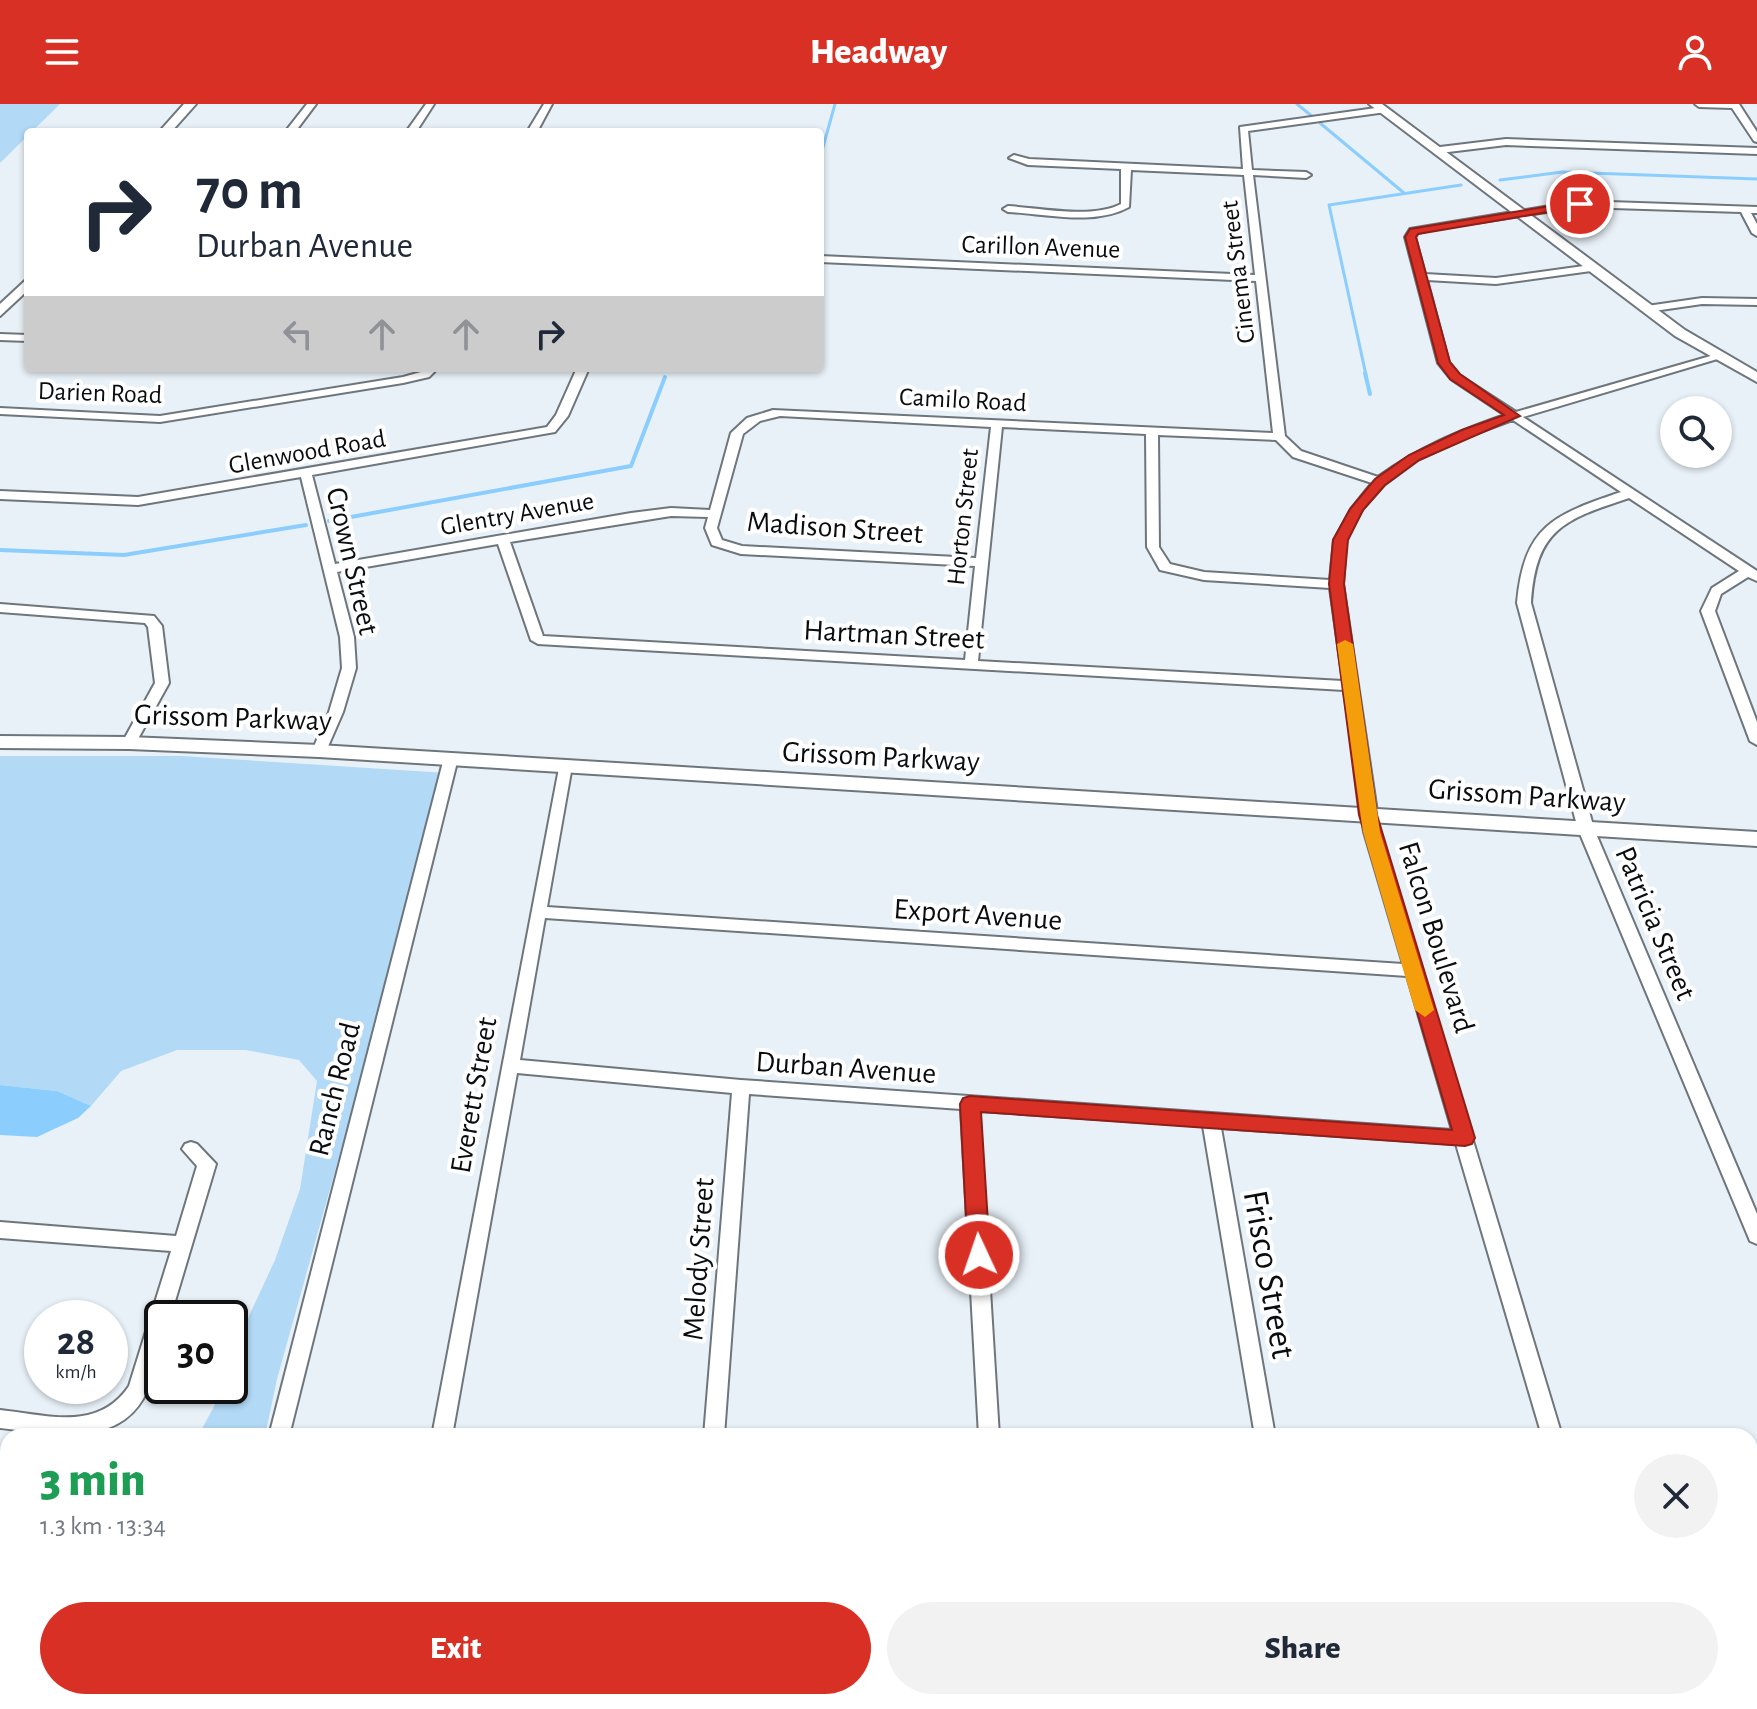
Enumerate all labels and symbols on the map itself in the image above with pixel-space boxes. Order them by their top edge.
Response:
pin [1546,170,1614,238]
street label: Cinema Street [1216,199,1260,345]
street label: Carillon Avenue [961,231,1121,263]
street label: Darien Road [37,378,163,408]
street label: Camilo Road [899,384,1027,416]
street label: Glenwood Road [227,425,388,479]
street label: Horton Street [943,447,983,587]
street label: Crown Street [321,485,384,638]
street label: Glentry Avenue [438,488,596,540]
street label: Madison Street [746,507,924,549]
street label: Hartman Street [803,615,986,655]
street label: Grissom Parkway [134,700,332,736]
street label: Grissom Parkway [781,737,981,777]
street label: Grissom Parkway [1427,774,1627,818]
street label: Falcon Boulevard [1393,838,1479,1036]
street label: Patricia Street [1609,842,1701,1005]
street label: Export Avenue [893,894,1063,936]
street label: Everett Street [446,1014,503,1176]
street label: Ranch Road [304,1019,366,1159]
street label: Durban Avenue [755,1047,937,1089]
street label: Melody Street [678,1176,720,1341]
street label: Frisco Street [1237,1187,1302,1362]
position arrow [937,1213,1021,1297]
speed limit sign: 30 [144,1300,248,1404]

